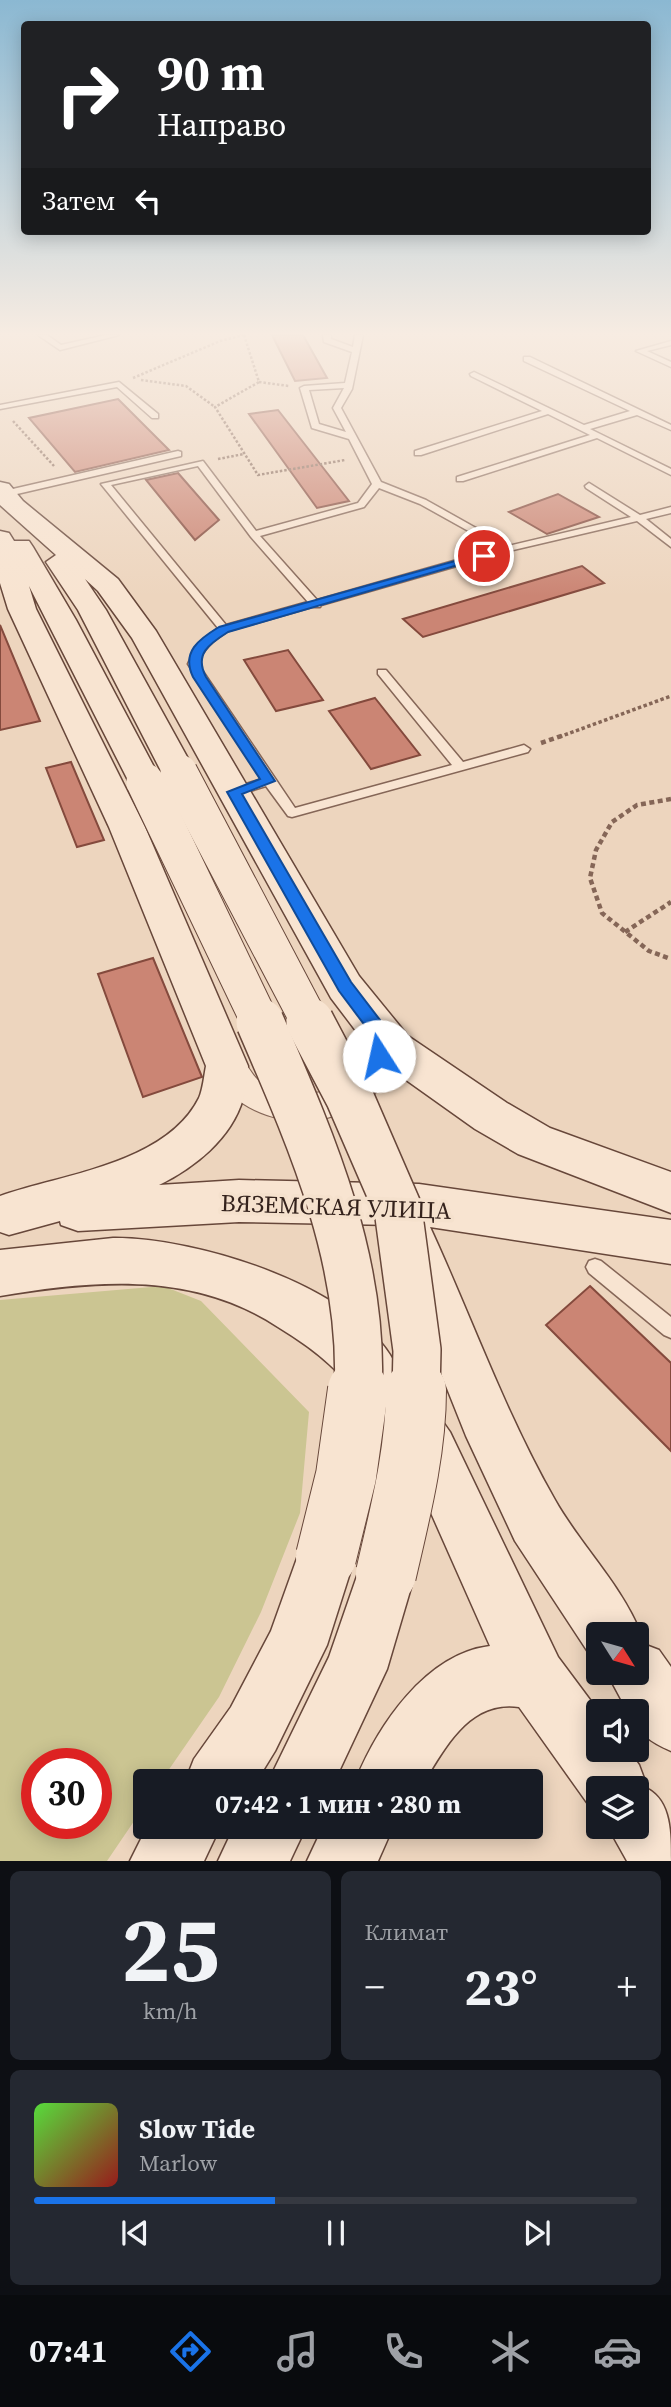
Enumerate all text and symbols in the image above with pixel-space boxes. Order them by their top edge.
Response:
text: 90 m [157,39,265,106]
icon: right [42,49,133,140]
text: Направо [157,103,286,147]
icon: left [129,182,167,220]
text: Затем [42,183,115,219]
pin [454,526,514,586]
icon: arrive [465,537,503,575]
position arrow [342,1019,416,1093]
street label: ВЯЗЕМСКАЯ УЛИЦА [220,1186,452,1227]
north arrow [586,1622,649,1685]
map controls [586,1622,649,1839]
button: sound [586,1699,649,1762]
speed limit sign: 30 [21,1748,112,1839]
button: layers [586,1776,649,1839]
text: 07:42 · 1 мин · 280 m [215,1786,461,1822]
text: 25 [121,1887,220,2011]
text: Климат [365,1916,448,1948]
text: 23° [464,1951,537,2022]
text: − [365,1961,385,2013]
text: + [617,1961,637,2013]
text: km/h [143,1995,198,2027]
text: Slow Tide [139,2111,255,2147]
text: Marlow [139,2147,217,2179]
icon: previous [116,2214,154,2252]
icon: pause [317,2214,355,2252]
icon: next [518,2214,556,2252]
icon: directions [166,2327,215,2376]
icon: music [273,2327,322,2376]
icon: phone [379,2327,428,2376]
icon: climate [486,2327,535,2376]
icon: car [593,2327,642,2376]
text: 07:41 [29,2329,108,2373]

